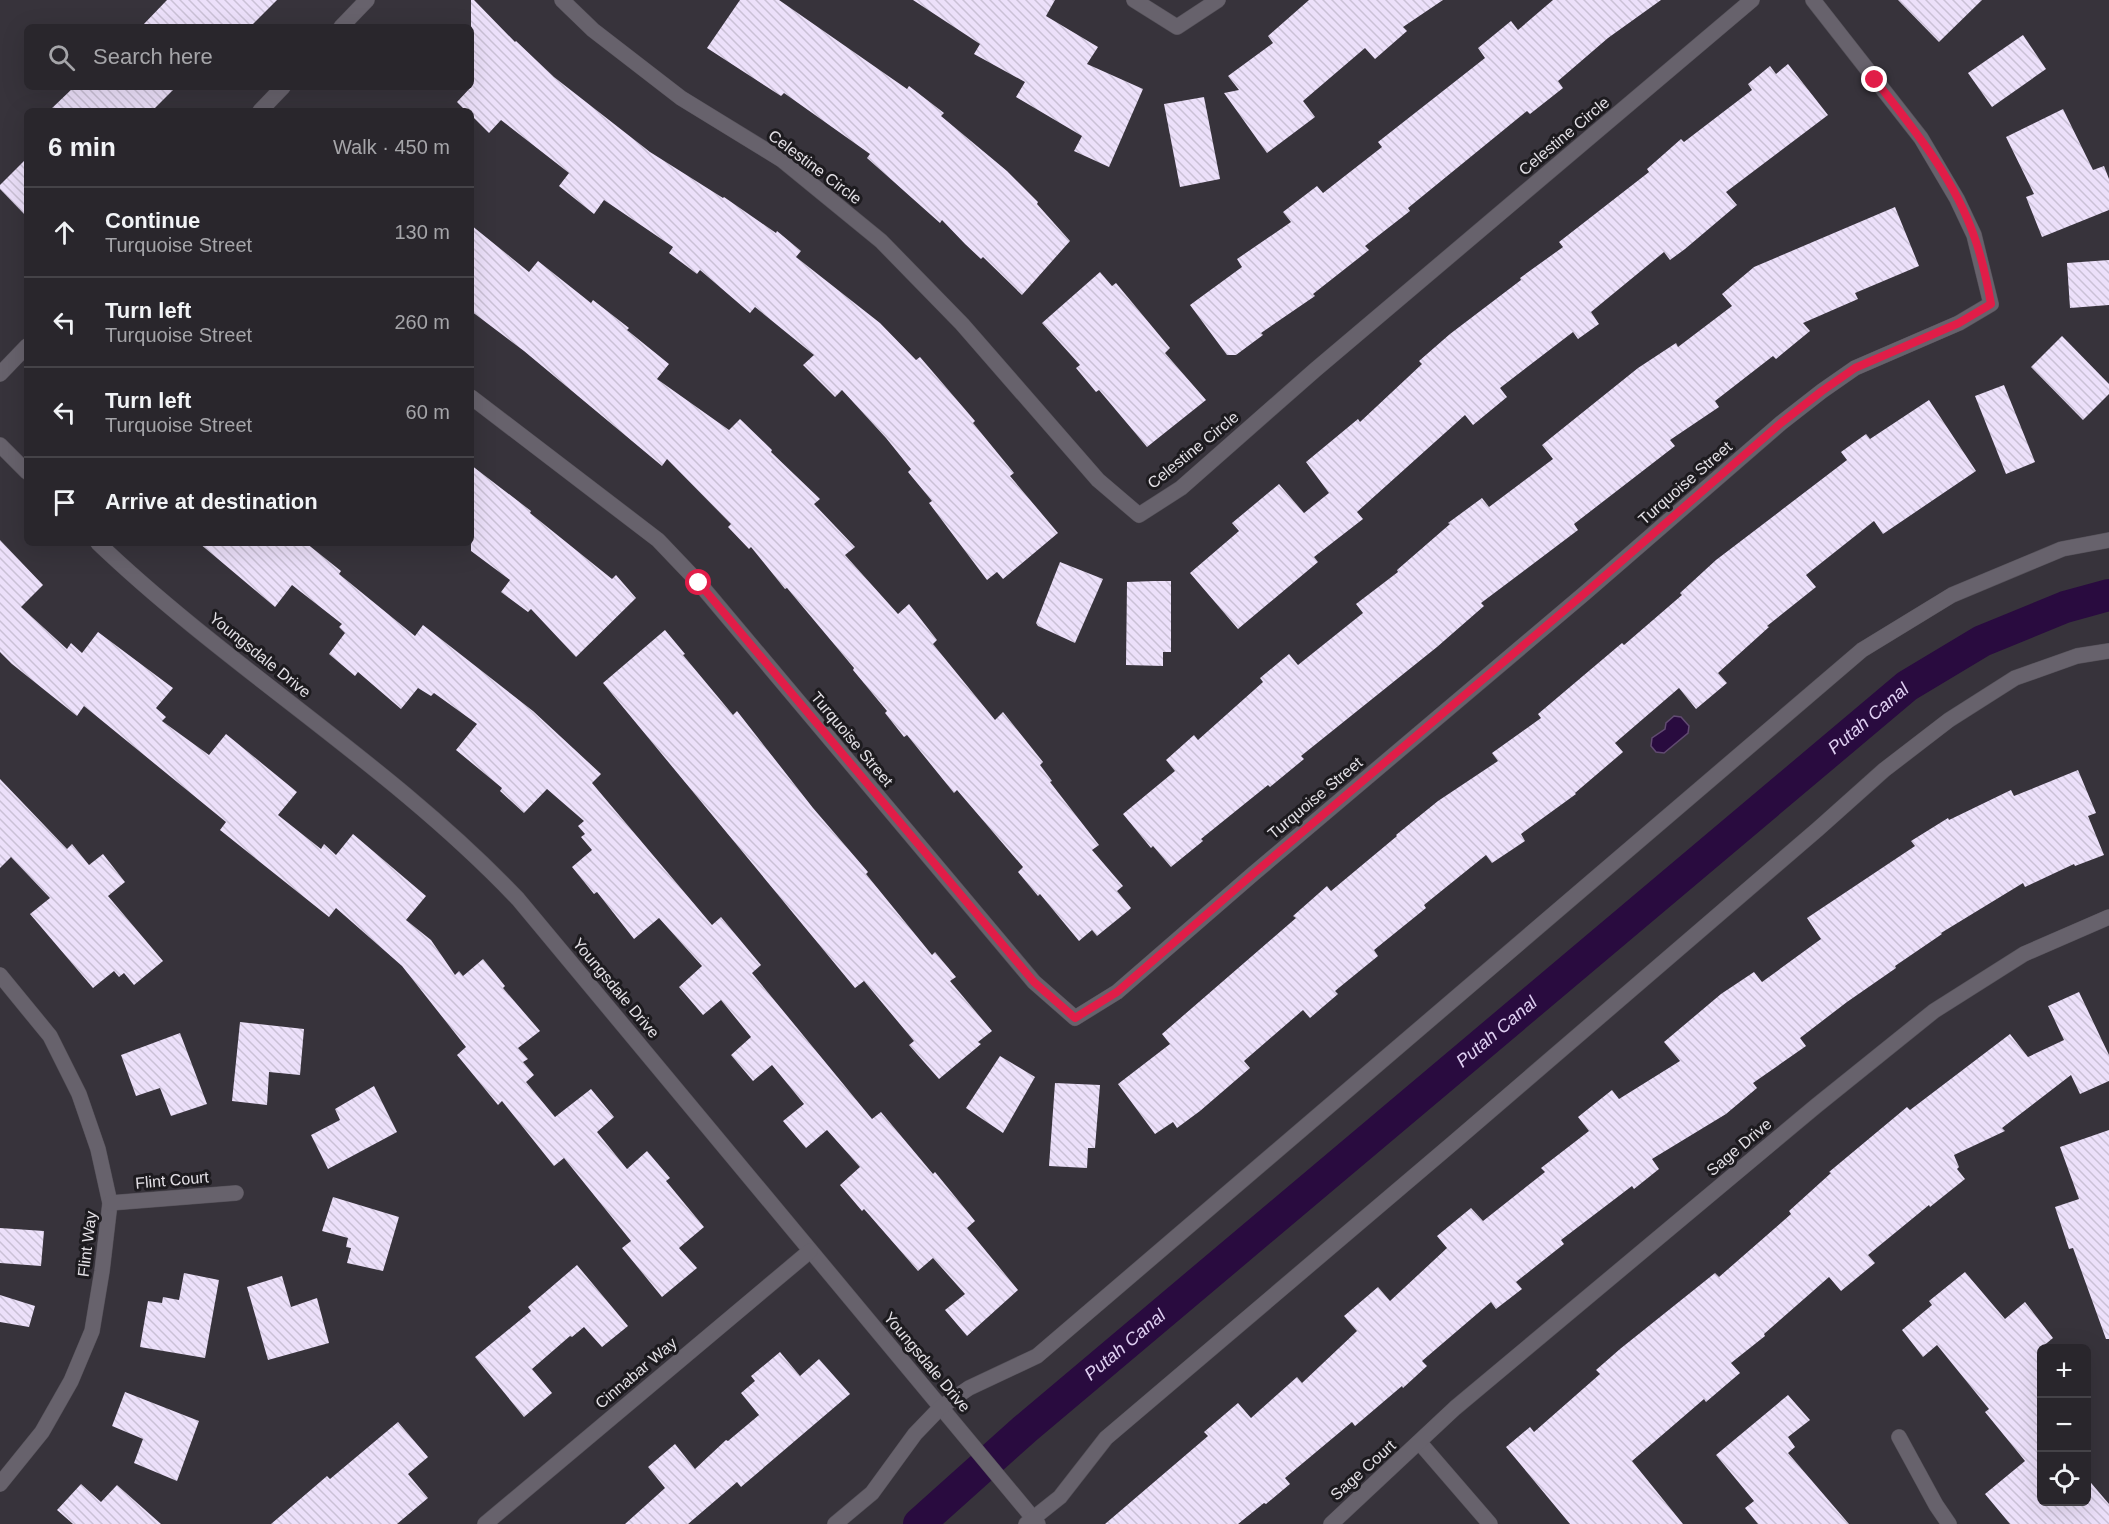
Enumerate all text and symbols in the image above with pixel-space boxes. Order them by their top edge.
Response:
search box [24,24,474,90]
icon: search [45,41,78,74]
text: Search here [93,44,213,69]
route end [1861,66,1887,92]
street label: Celestine Circle [1516,93,1612,179]
street label: Celestine Circle [765,126,865,208]
text: 6 min [48,132,116,162]
text: Walk · 450 m [333,136,450,158]
text: Continue [105,208,200,233]
icon: ahead [48,216,81,249]
text: 130 m [394,221,450,243]
text: Turquoise Street [105,234,252,256]
text: Turn left [105,298,191,323]
icon: left [48,306,81,339]
text: 260 m [394,311,450,333]
text: Turquoise Street [105,324,252,346]
text: Turn left [105,388,191,413]
icon: left [48,396,81,429]
text: 60 m [406,401,450,423]
street label: Celestine Circle [1144,408,1242,492]
text: Turquoise Street [105,414,252,436]
street label: Turquoise Street [1635,438,1735,528]
icon: arrive [48,486,81,519]
text: Arrive at destination [105,489,318,514]
route start [685,569,711,595]
street label: Youngsdale Drive [206,609,314,701]
water label: Putah Canal [1824,678,1913,758]
street label: Turquoise Street [808,688,897,790]
street label: Turquoise Street [1264,753,1366,842]
street label: Youngsdale Drive [569,935,663,1041]
water label: Putah Canal [1452,991,1542,1071]
street label: Sage Drive [1703,1115,1775,1179]
street label: Flint Court [135,1168,210,1192]
street label: Flint Way [75,1210,99,1278]
water label: Putah Canal [1081,1305,1170,1384]
street label: Youngsdale Drive [880,1309,974,1415]
street label: Cinnabar Way [592,1334,680,1412]
map controls [2037,1344,2091,1506]
button: + [2037,1344,2091,1398]
button: − [2037,1398,2091,1452]
street label: Sage Court [1327,1436,1399,1503]
button: locate [2037,1452,2091,1506]

